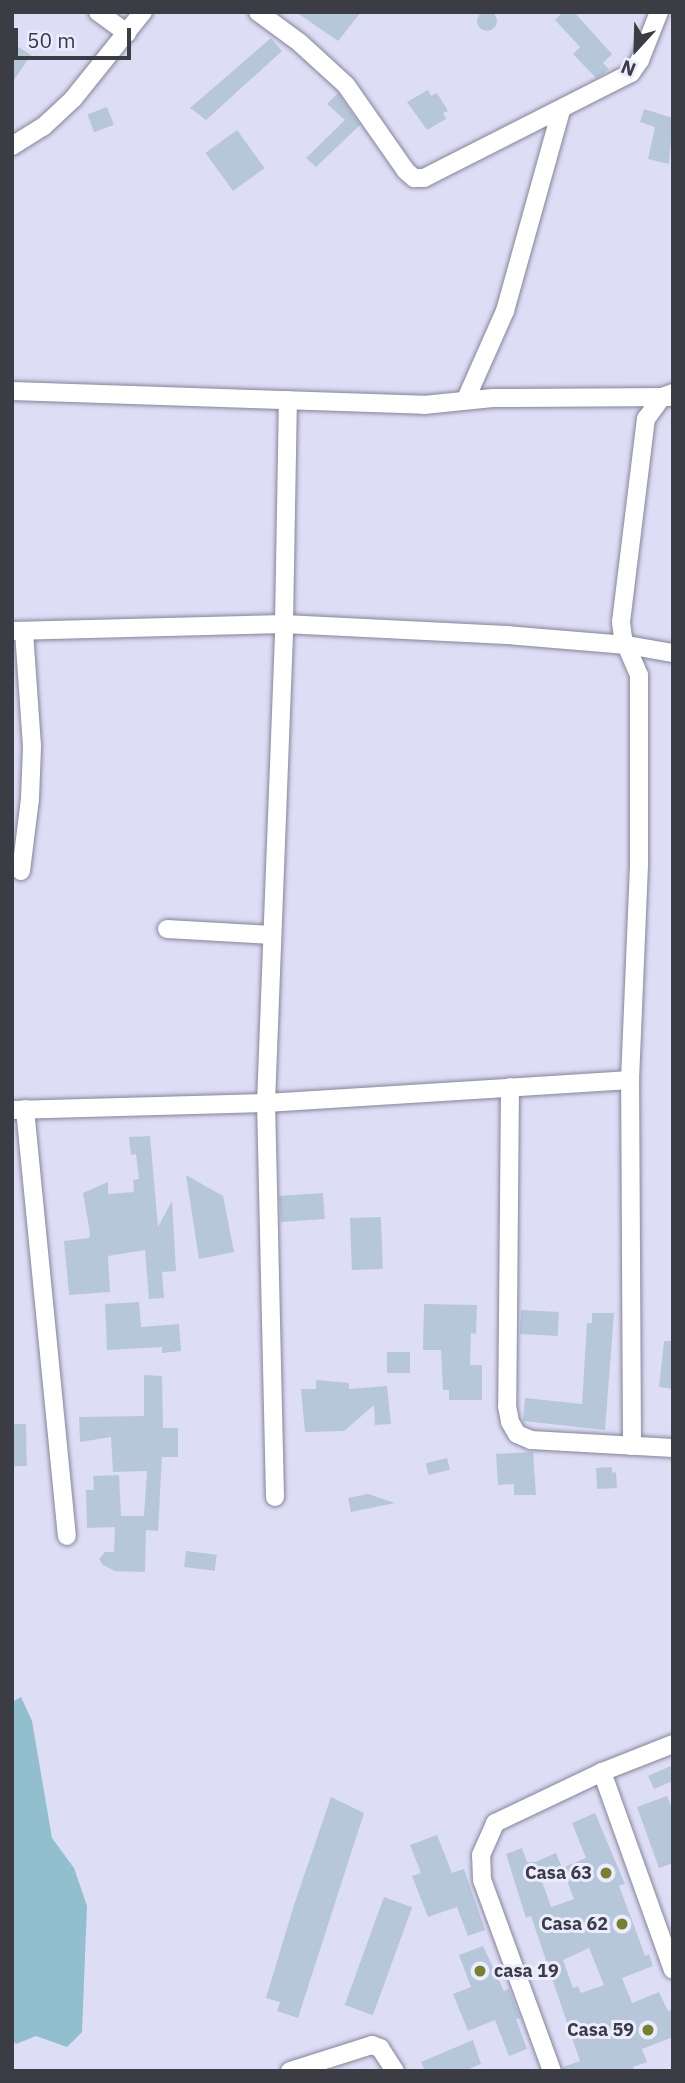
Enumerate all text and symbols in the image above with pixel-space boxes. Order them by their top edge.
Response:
scale bar [18,14,135,58]
north arrow [601,14,671,84]
text: 50 m [27,26,76,54]
text: N [617,55,639,82]
place label: Casa 63 [525,1862,592,1884]
marker: Casa 63 [598,1865,614,1881]
place label: Casa 62 [541,1913,608,1935]
marker: Casa 62 [614,1916,630,1932]
place label: casa 19 [494,1960,559,1982]
marker: casa 19 [472,1963,488,1979]
place label: Casa 59 [567,2019,634,2041]
marker: Casa 59 [640,2022,656,2038]

